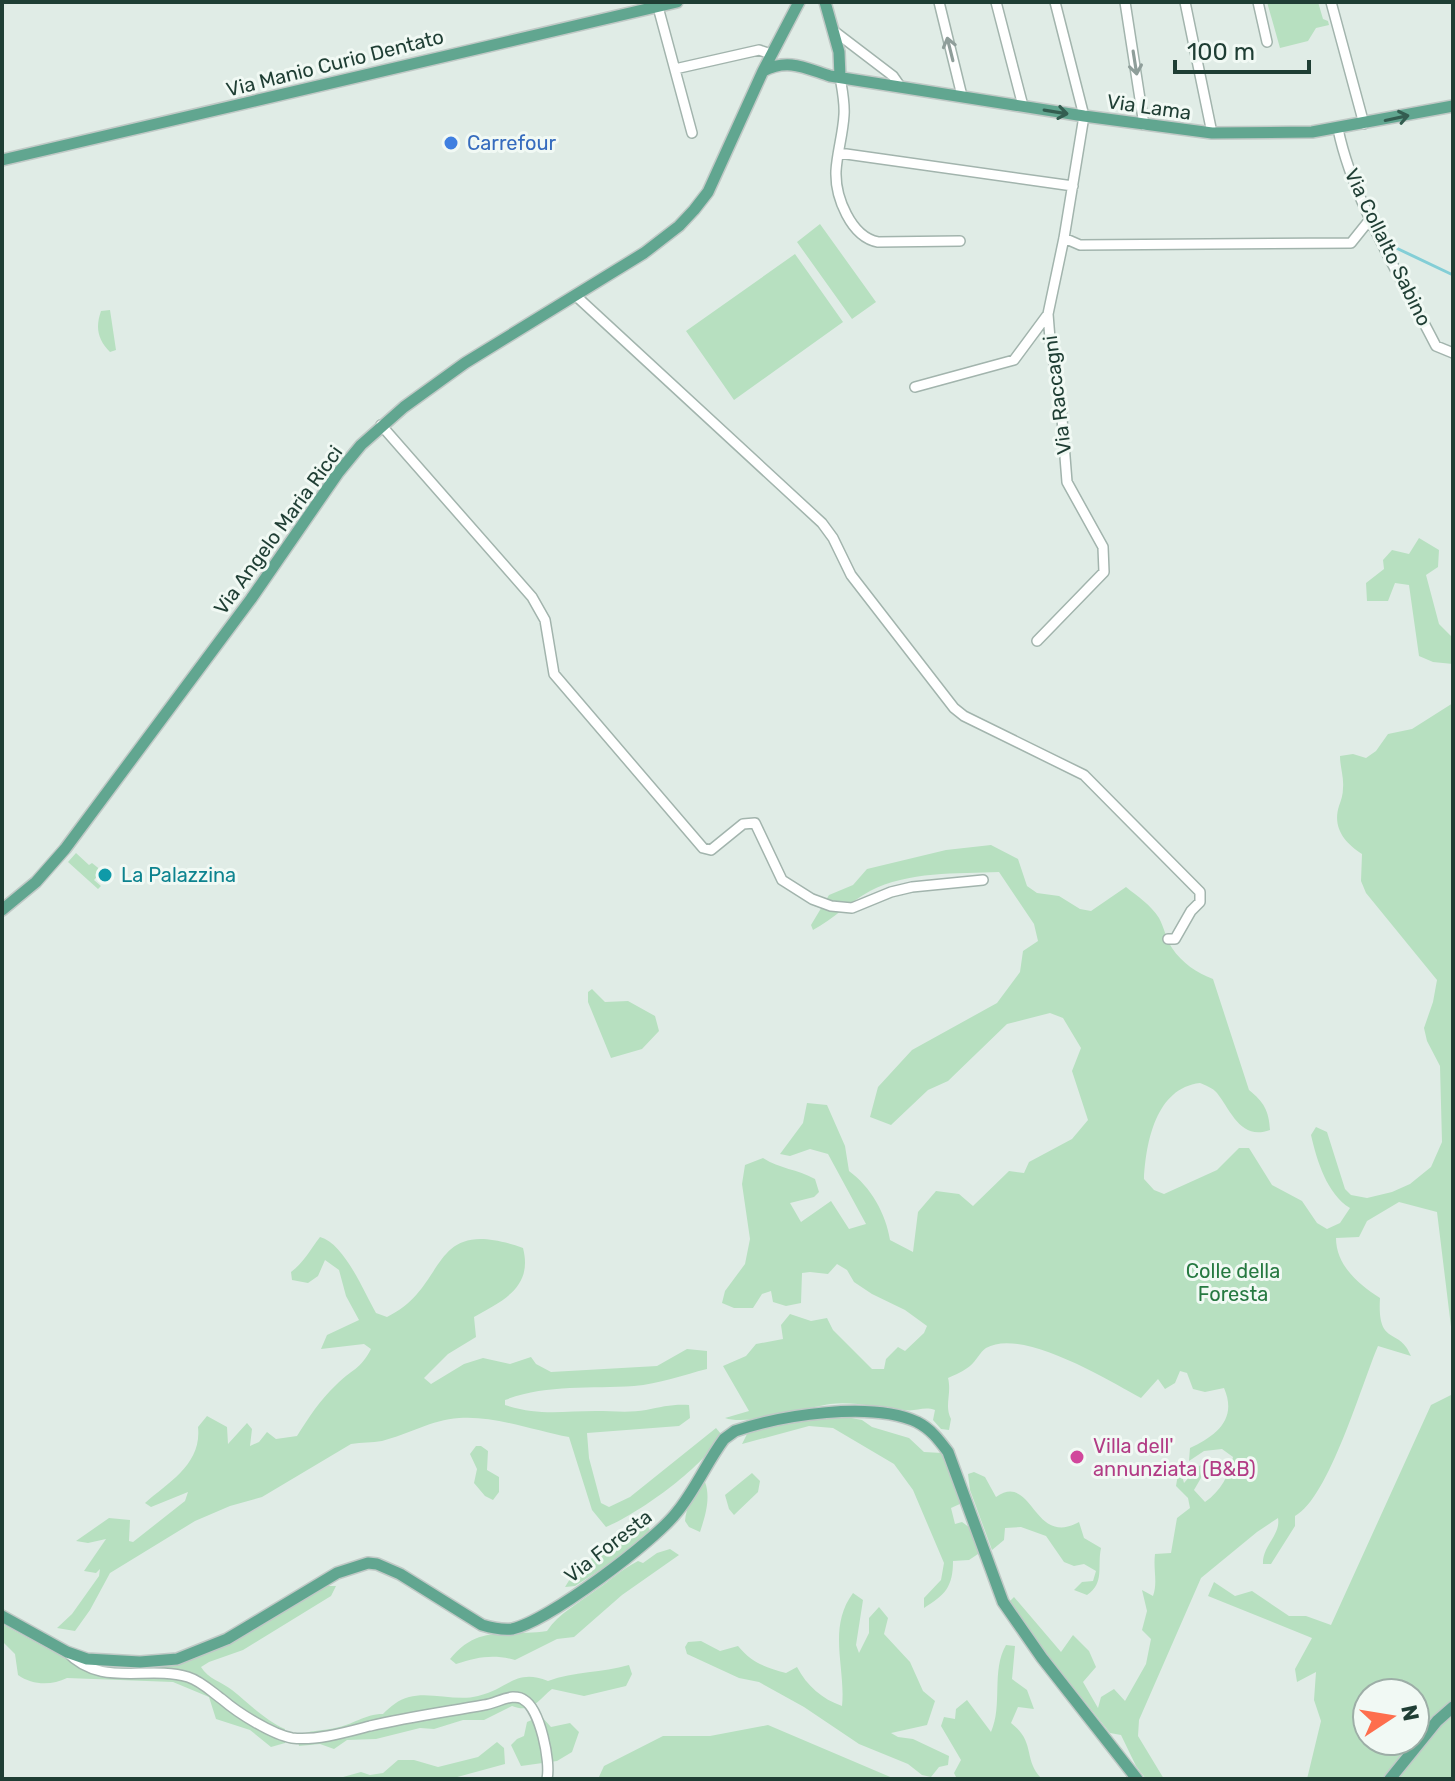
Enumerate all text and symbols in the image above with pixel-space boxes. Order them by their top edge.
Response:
street label: Via Manio Curio Dentato [224,24,446,102]
scale bar [1175,24,1309,74]
one-way arrow [942,37,957,63]
text: 100 m [1187,38,1255,66]
one-way arrow [1128,50,1143,75]
street label: Via Lama [1105,89,1193,125]
one-way arrow [1042,105,1068,120]
one-way arrow [1384,110,1409,125]
place label: Carrefour [467,131,556,155]
marker: Carrefour [442,134,460,152]
street label: Via Collalto Sabino [1339,164,1437,330]
street label: Via Raccagni [1038,334,1076,456]
street label: Via Angelo Maria Ricci [209,441,347,619]
place label: La Palazzina [121,863,236,887]
marker: La Palazzina [96,866,114,884]
park label: Colle della Foresta [1186,1259,1280,1306]
place label: Villa dell' annunziata (B&B) [1093,1434,1256,1481]
marker: Villa dell' annunziata (B&B) [1068,1448,1086,1466]
street label: Via Foresta [559,1504,657,1588]
north arrow [1351,1677,1431,1757]
text: N [1395,1702,1425,1723]

